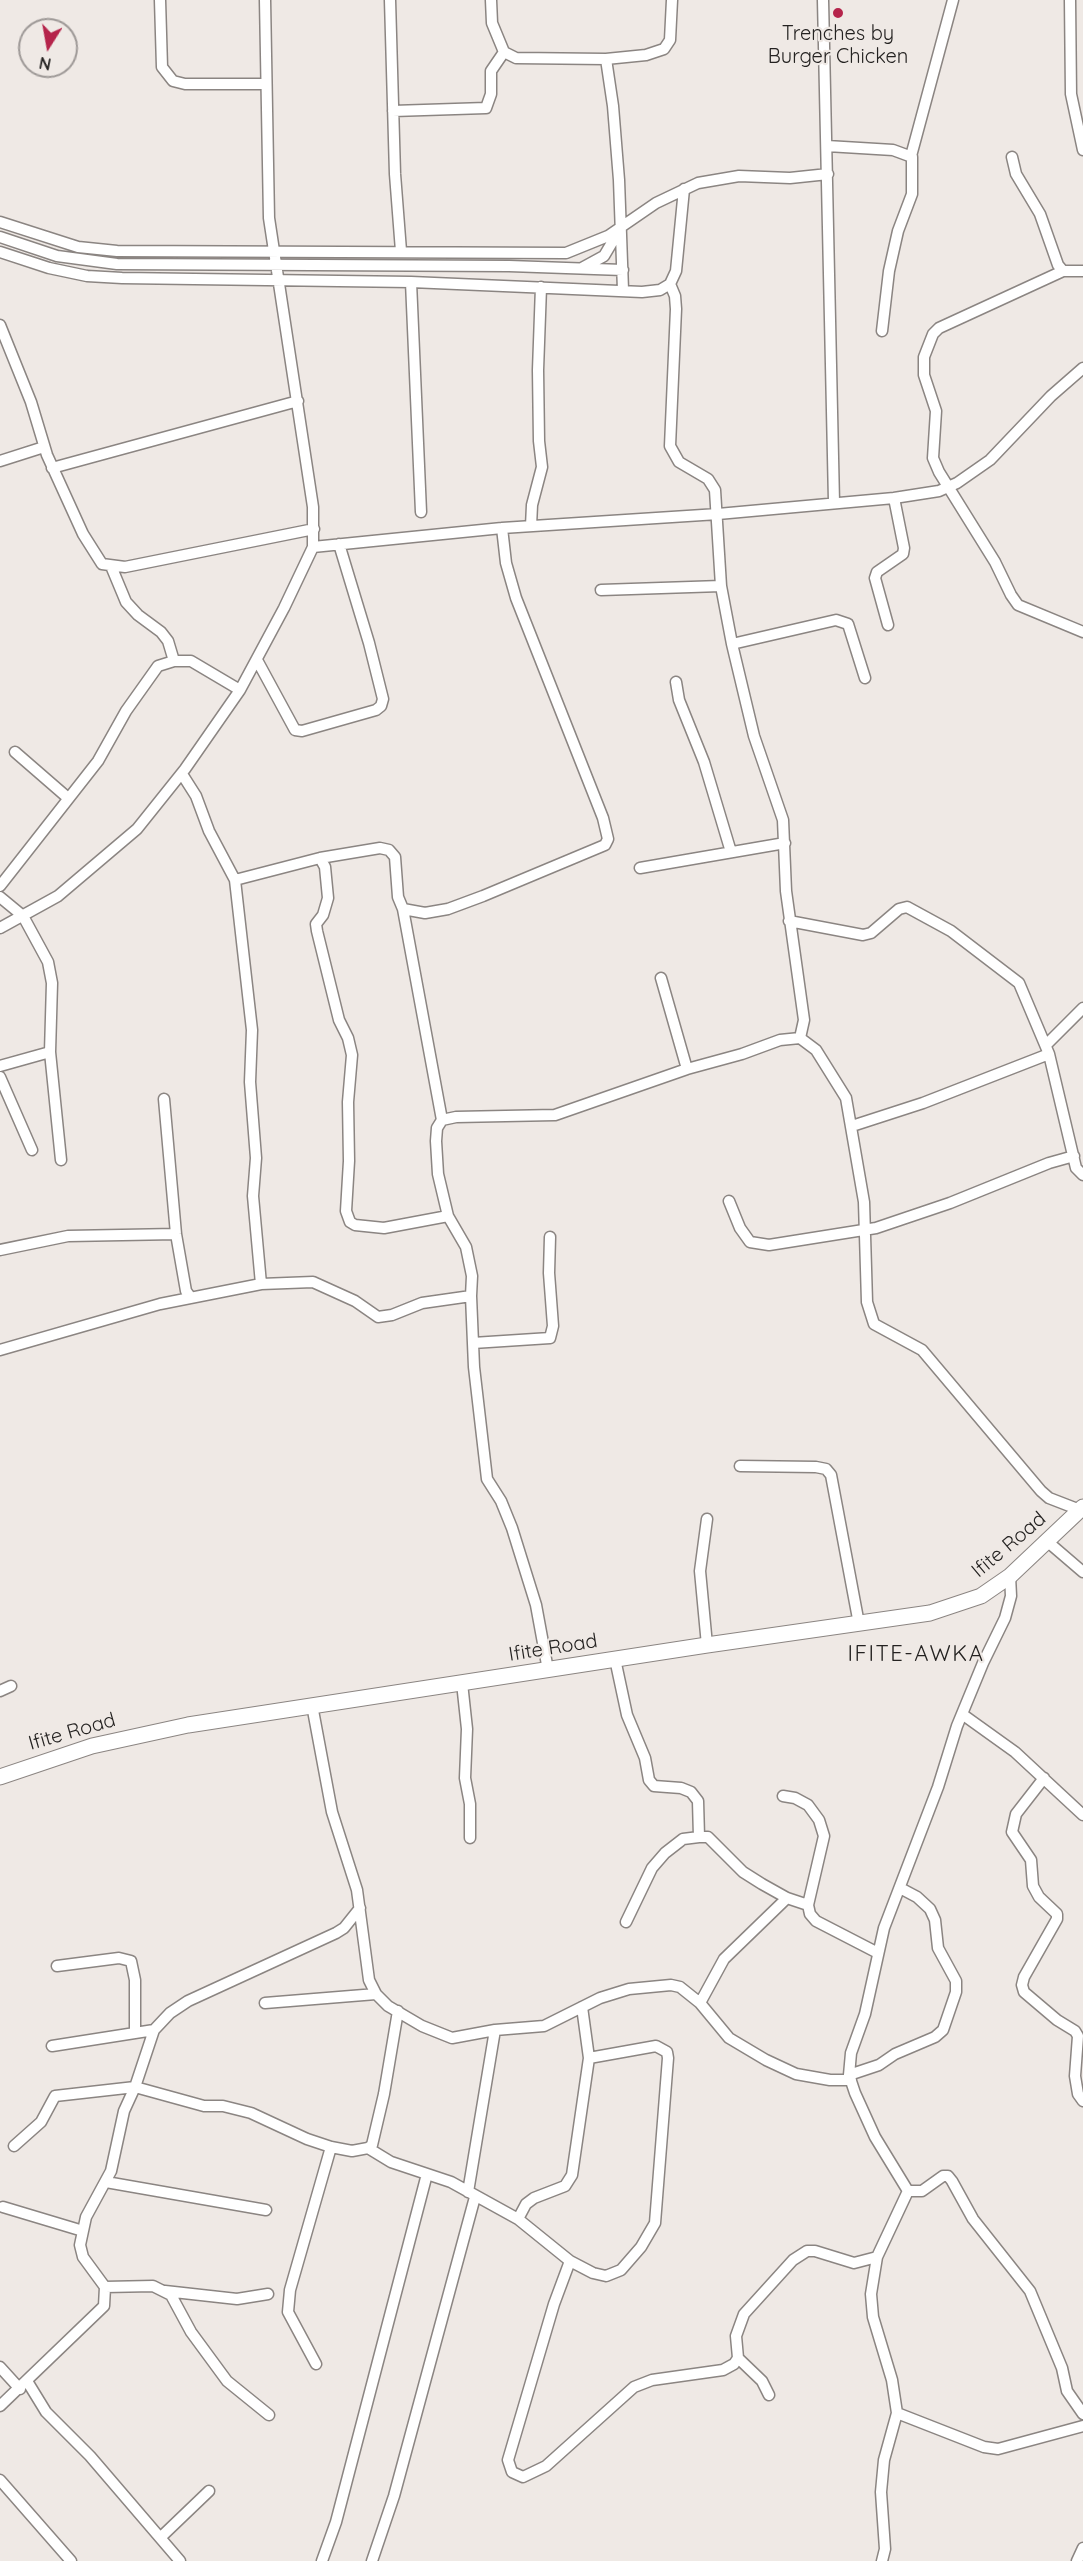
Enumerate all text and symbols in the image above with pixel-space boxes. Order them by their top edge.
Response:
marker: Trenches by Burger Chicken [831,6,845,20]
north arrow [18,18,78,78]
place label: Trenches by Burger Chicken [768,22,908,69]
text: N [37,53,53,75]
street label: Ifite Road [967,1507,1051,1583]
street label: Ifite Road [507,1629,599,1667]
district label: IFITE-AWKA [848,1641,984,1667]
street label: Ifite Road [26,1708,118,1756]

